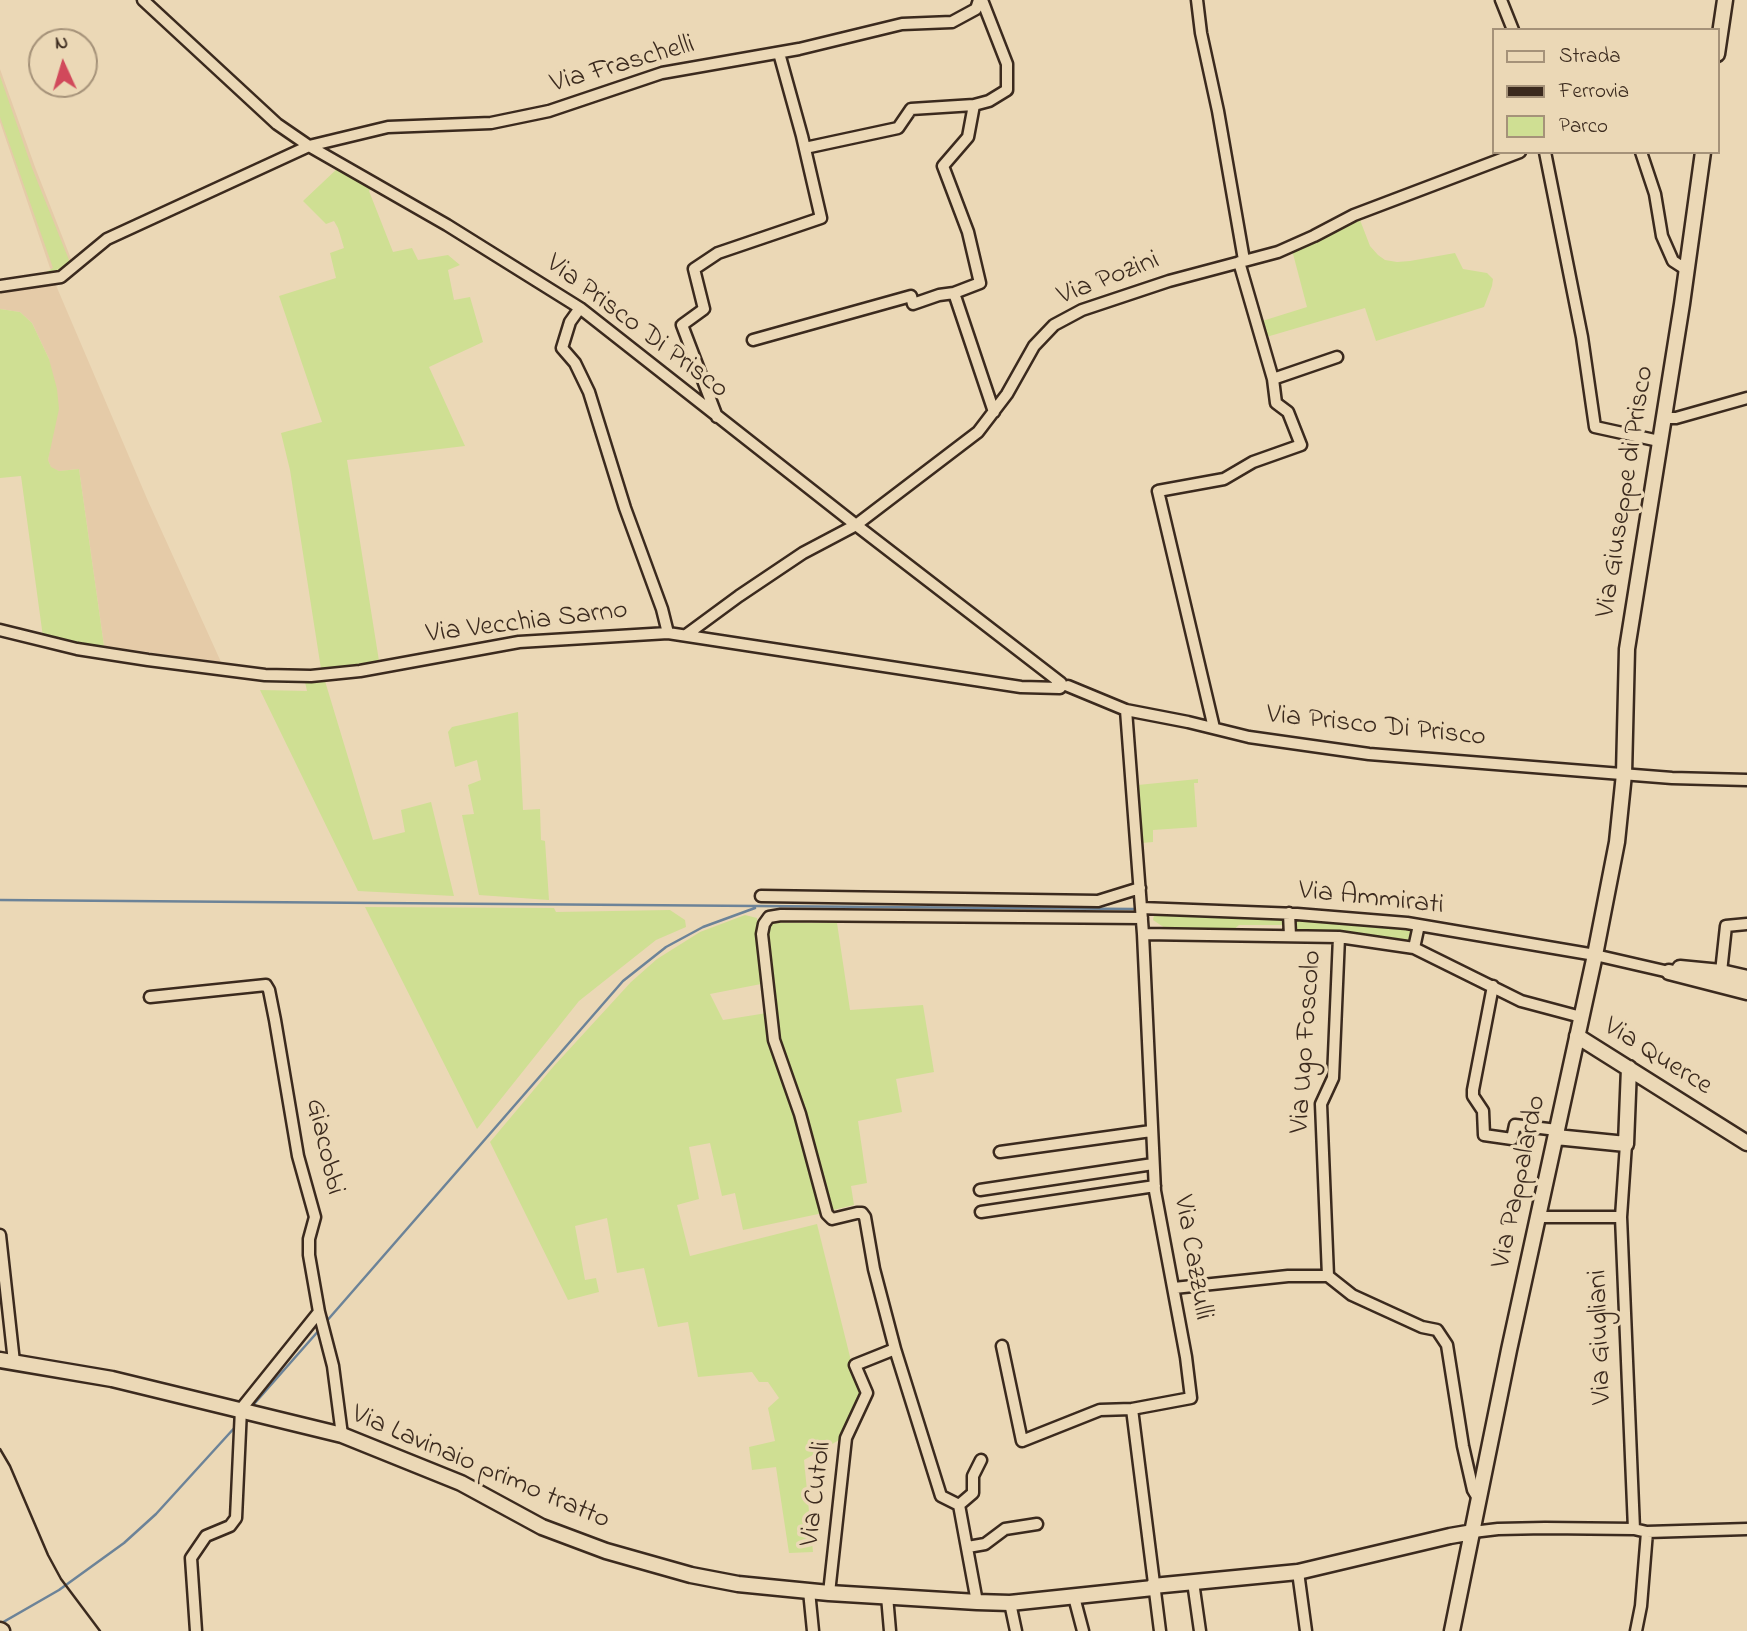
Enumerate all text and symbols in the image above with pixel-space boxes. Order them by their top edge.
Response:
north arrow [28,28,98,98]
legend [1492,28,1719,154]
street label: Via Fraschelli [547,29,699,103]
text: N [54,30,69,57]
text: Strada [1559,42,1621,72]
text: Ferrovia [1559,77,1629,107]
text: Parco [1559,112,1608,142]
street label: Via Pozini [1053,245,1165,315]
street label: Via Prisco Di Prisco [538,248,734,408]
street label: Via Giuseppe di Prisco [1591,364,1663,620]
street label: Via Vecchia Sarno [424,595,630,653]
street label: Via Prisco Di Prisco [1265,700,1487,756]
street label: Via Ammirati [1297,876,1445,924]
street label: Via Ugo Foscolo [1285,949,1331,1135]
street label: Via Querce [1596,1011,1718,1105]
street label: Via Pappalardo [1486,1093,1556,1271]
street label: Giacobbi [296,1096,350,1198]
street label: Via Cazzulli [1164,1193,1218,1323]
street label: Via Giugliani [1583,1269,1621,1405]
street label: Via Lavinaio primo tratto [346,1399,614,1539]
street label: Via Cutoli [795,1439,841,1549]

